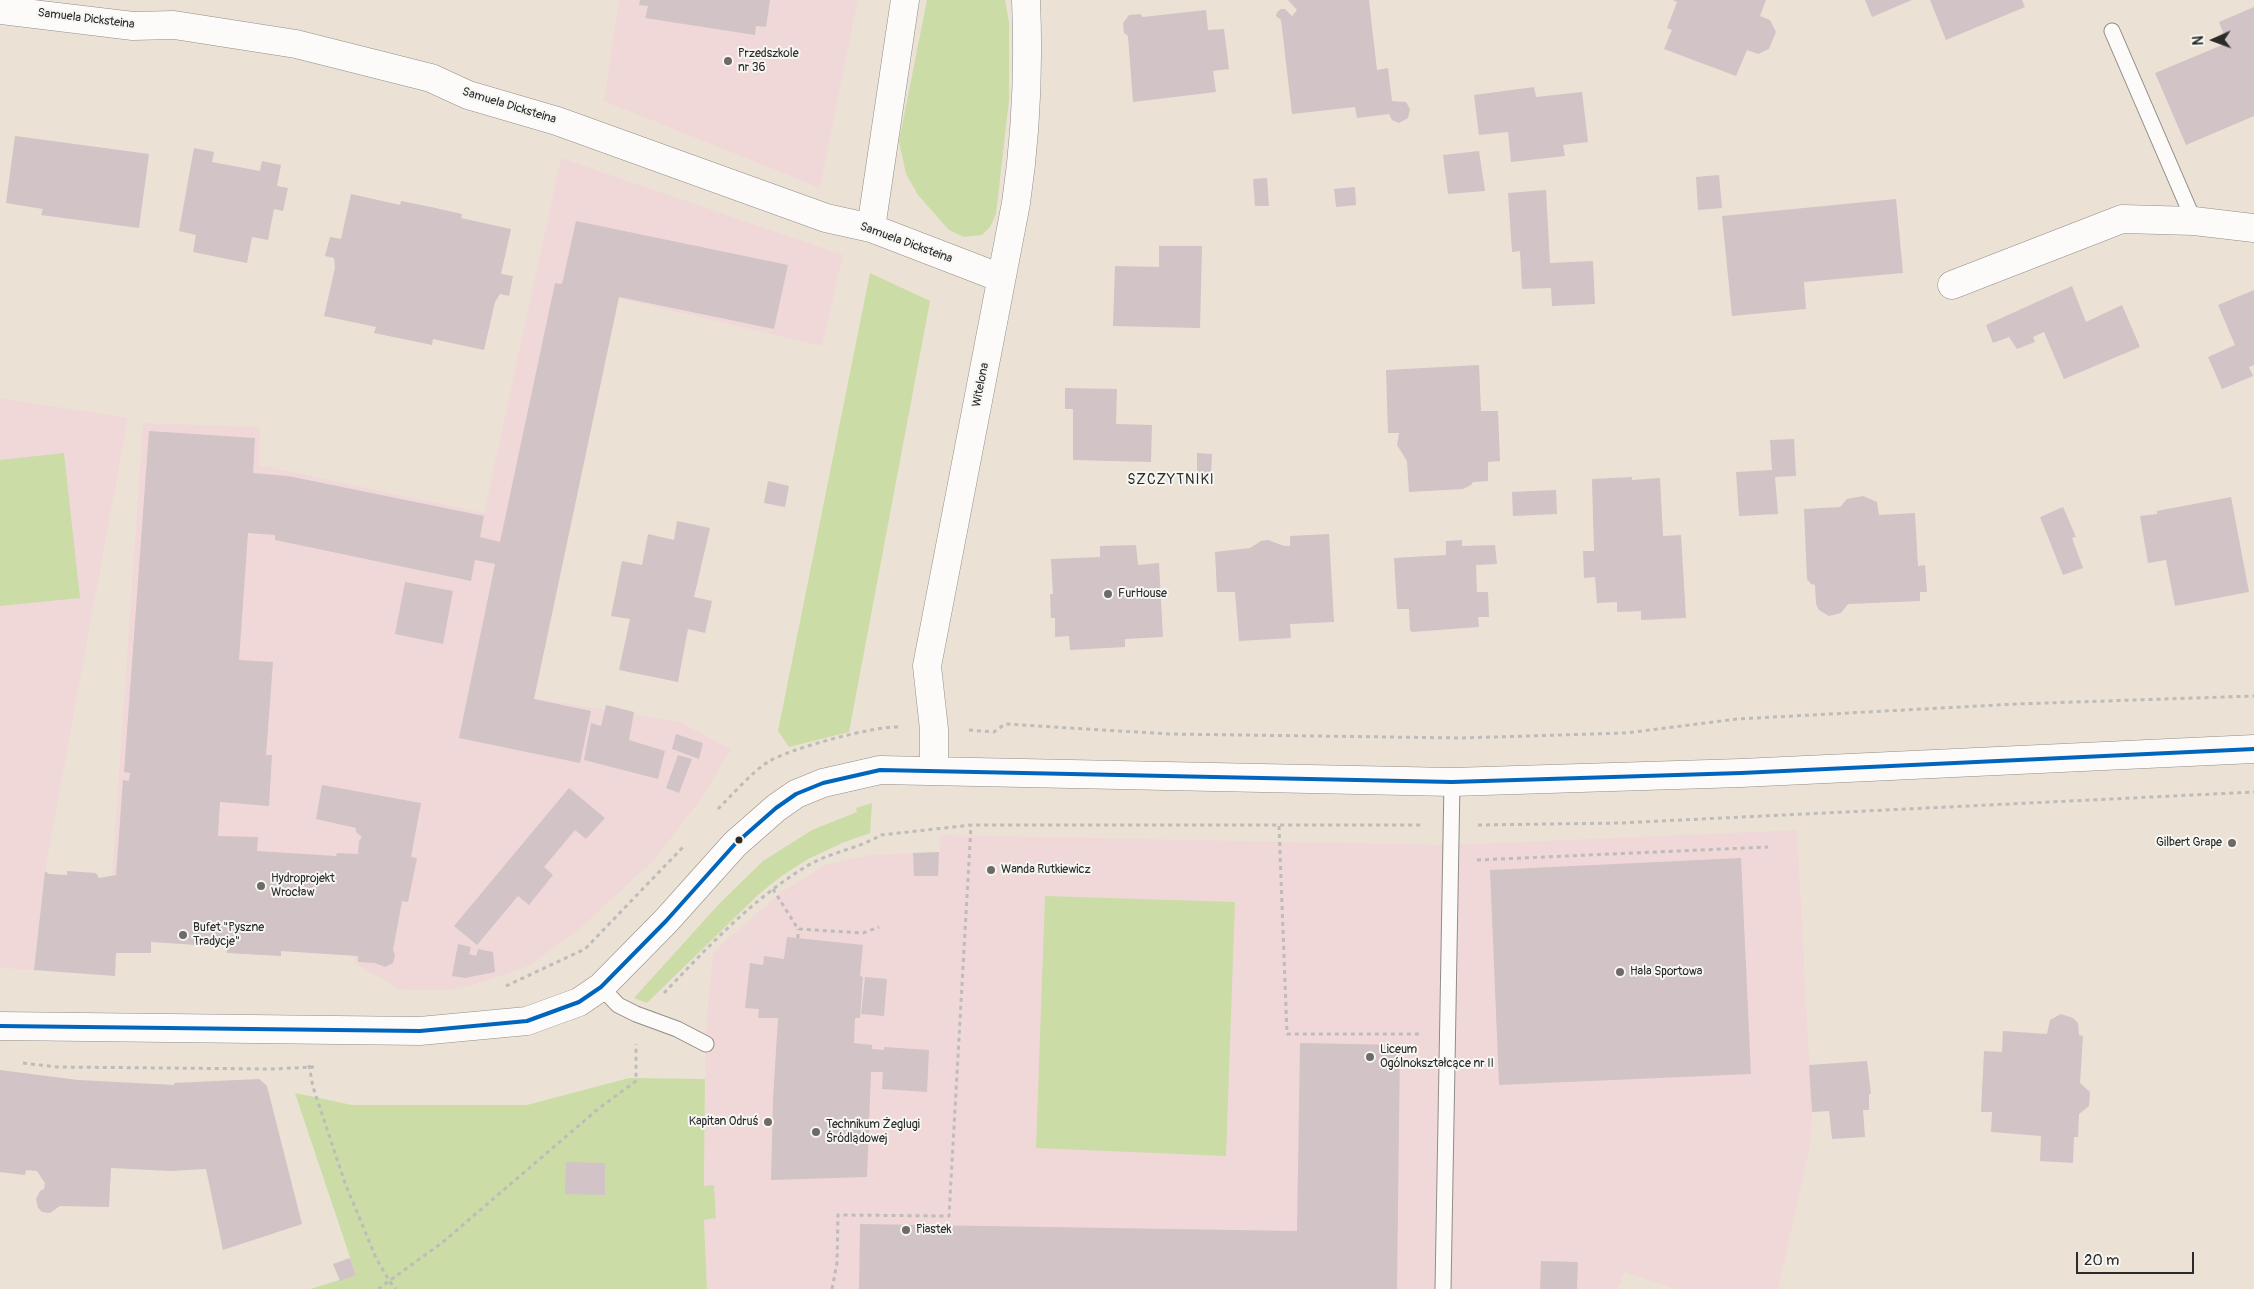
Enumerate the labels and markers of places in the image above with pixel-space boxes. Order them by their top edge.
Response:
place label: Przedszkole nr 36 [738,47,799,75]
marker: Przedszkole nr 36 [722,55,734,67]
place label: FurHouse [1118,587,1167,601]
marker: FurHouse [1102,588,1114,600]
unlabelled marker [734,835,744,845]
place label: Gilbert Grape [2156,836,2222,850]
marker: Gilbert Grape [2226,837,2238,849]
place label: Wanda Rutkiewicz [1001,863,1091,877]
marker: Wanda Rutkiewicz [985,864,997,876]
place label: Hydroprojekt Wrocław [271,872,335,900]
marker: Hydroprojekt Wrocław [255,880,267,892]
place label: Bufet "Pyszne Tradycje" [193,921,264,949]
marker: Bufet "Pyszne Tradycje" [177,929,189,941]
place label: Hala Sportowa [1630,965,1702,979]
marker: Hala Sportowa [1614,966,1626,978]
place label: Liceum Ogólnokształcące nr II [1380,1043,1494,1071]
marker: Liceum Ogólnokształcące nr II [1364,1051,1376,1063]
place label: Kapitan Odruś [689,1115,758,1129]
marker: Kapitan Odruś [762,1116,774,1128]
place label: Technikum Żeglugi Śródlądowej [826,1118,920,1146]
marker: Technikum Żeglugi Śródlądowej [810,1126,822,1138]
place label: Piastek [916,1223,951,1237]
marker: Piastek [900,1224,912,1236]

